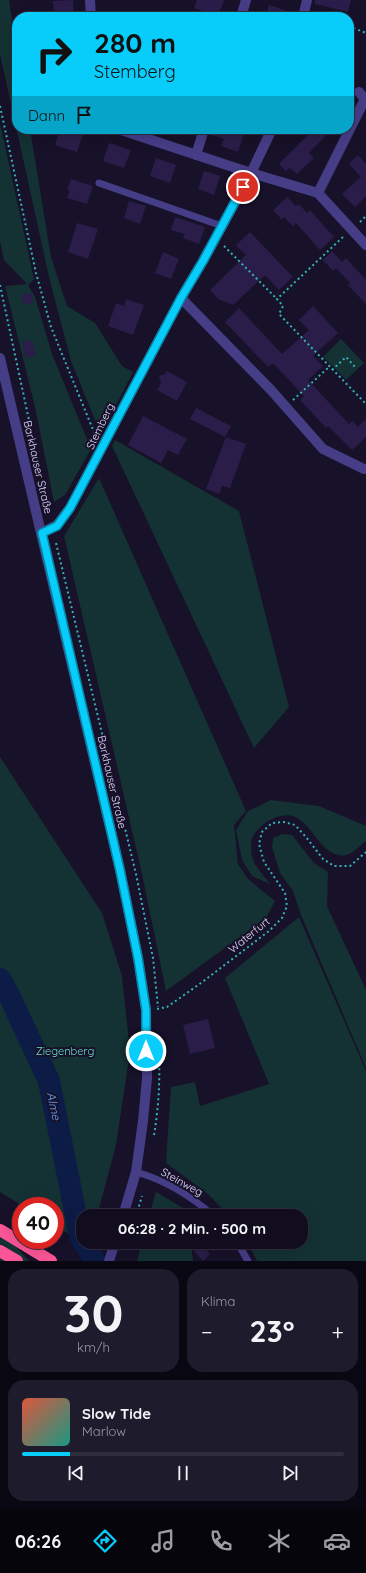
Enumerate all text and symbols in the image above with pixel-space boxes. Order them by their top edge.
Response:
text: 280 m [94,25,176,60]
icon: right [28,28,80,80]
text: Stemberg [94,60,176,83]
icon: arrive [73,104,95,126]
text: Dann [28,106,65,125]
pin [226,170,260,204]
icon: arrive [232,176,254,198]
street label: Stemberg [83,400,117,452]
street label: Barkhauser Straße [20,419,56,515]
street label: Barkhauser Straße [94,734,130,830]
street label: Waterfurt [225,914,273,956]
position arrow [125,1030,167,1072]
park label: Ziegenberg [36,1044,94,1058]
water label: Alme [44,1091,65,1123]
street label: Steinweg [158,1165,206,1199]
speed limit sign: 40 [12,1197,64,1249]
text: 06:28 · 2 Min. · 500 m [118,1219,266,1238]
text: 30 [64,1280,123,1345]
text: Klima [201,1293,235,1309]
text: 23° [250,1312,295,1350]
text: − [201,1318,212,1346]
text: + [332,1318,344,1346]
text: km/h [77,1339,110,1355]
text: Slow Tide [82,1404,151,1423]
text: Marlow [82,1423,126,1439]
icon: previous [65,1462,87,1484]
icon: pause [172,1462,194,1484]
icon: next [279,1462,301,1484]
icon: directions [91,1527,119,1555]
icon: music [149,1527,177,1555]
icon: phone [207,1527,235,1555]
icon: climate [265,1527,293,1555]
icon: car [323,1527,351,1555]
text: 06:26 [15,1530,61,1553]

